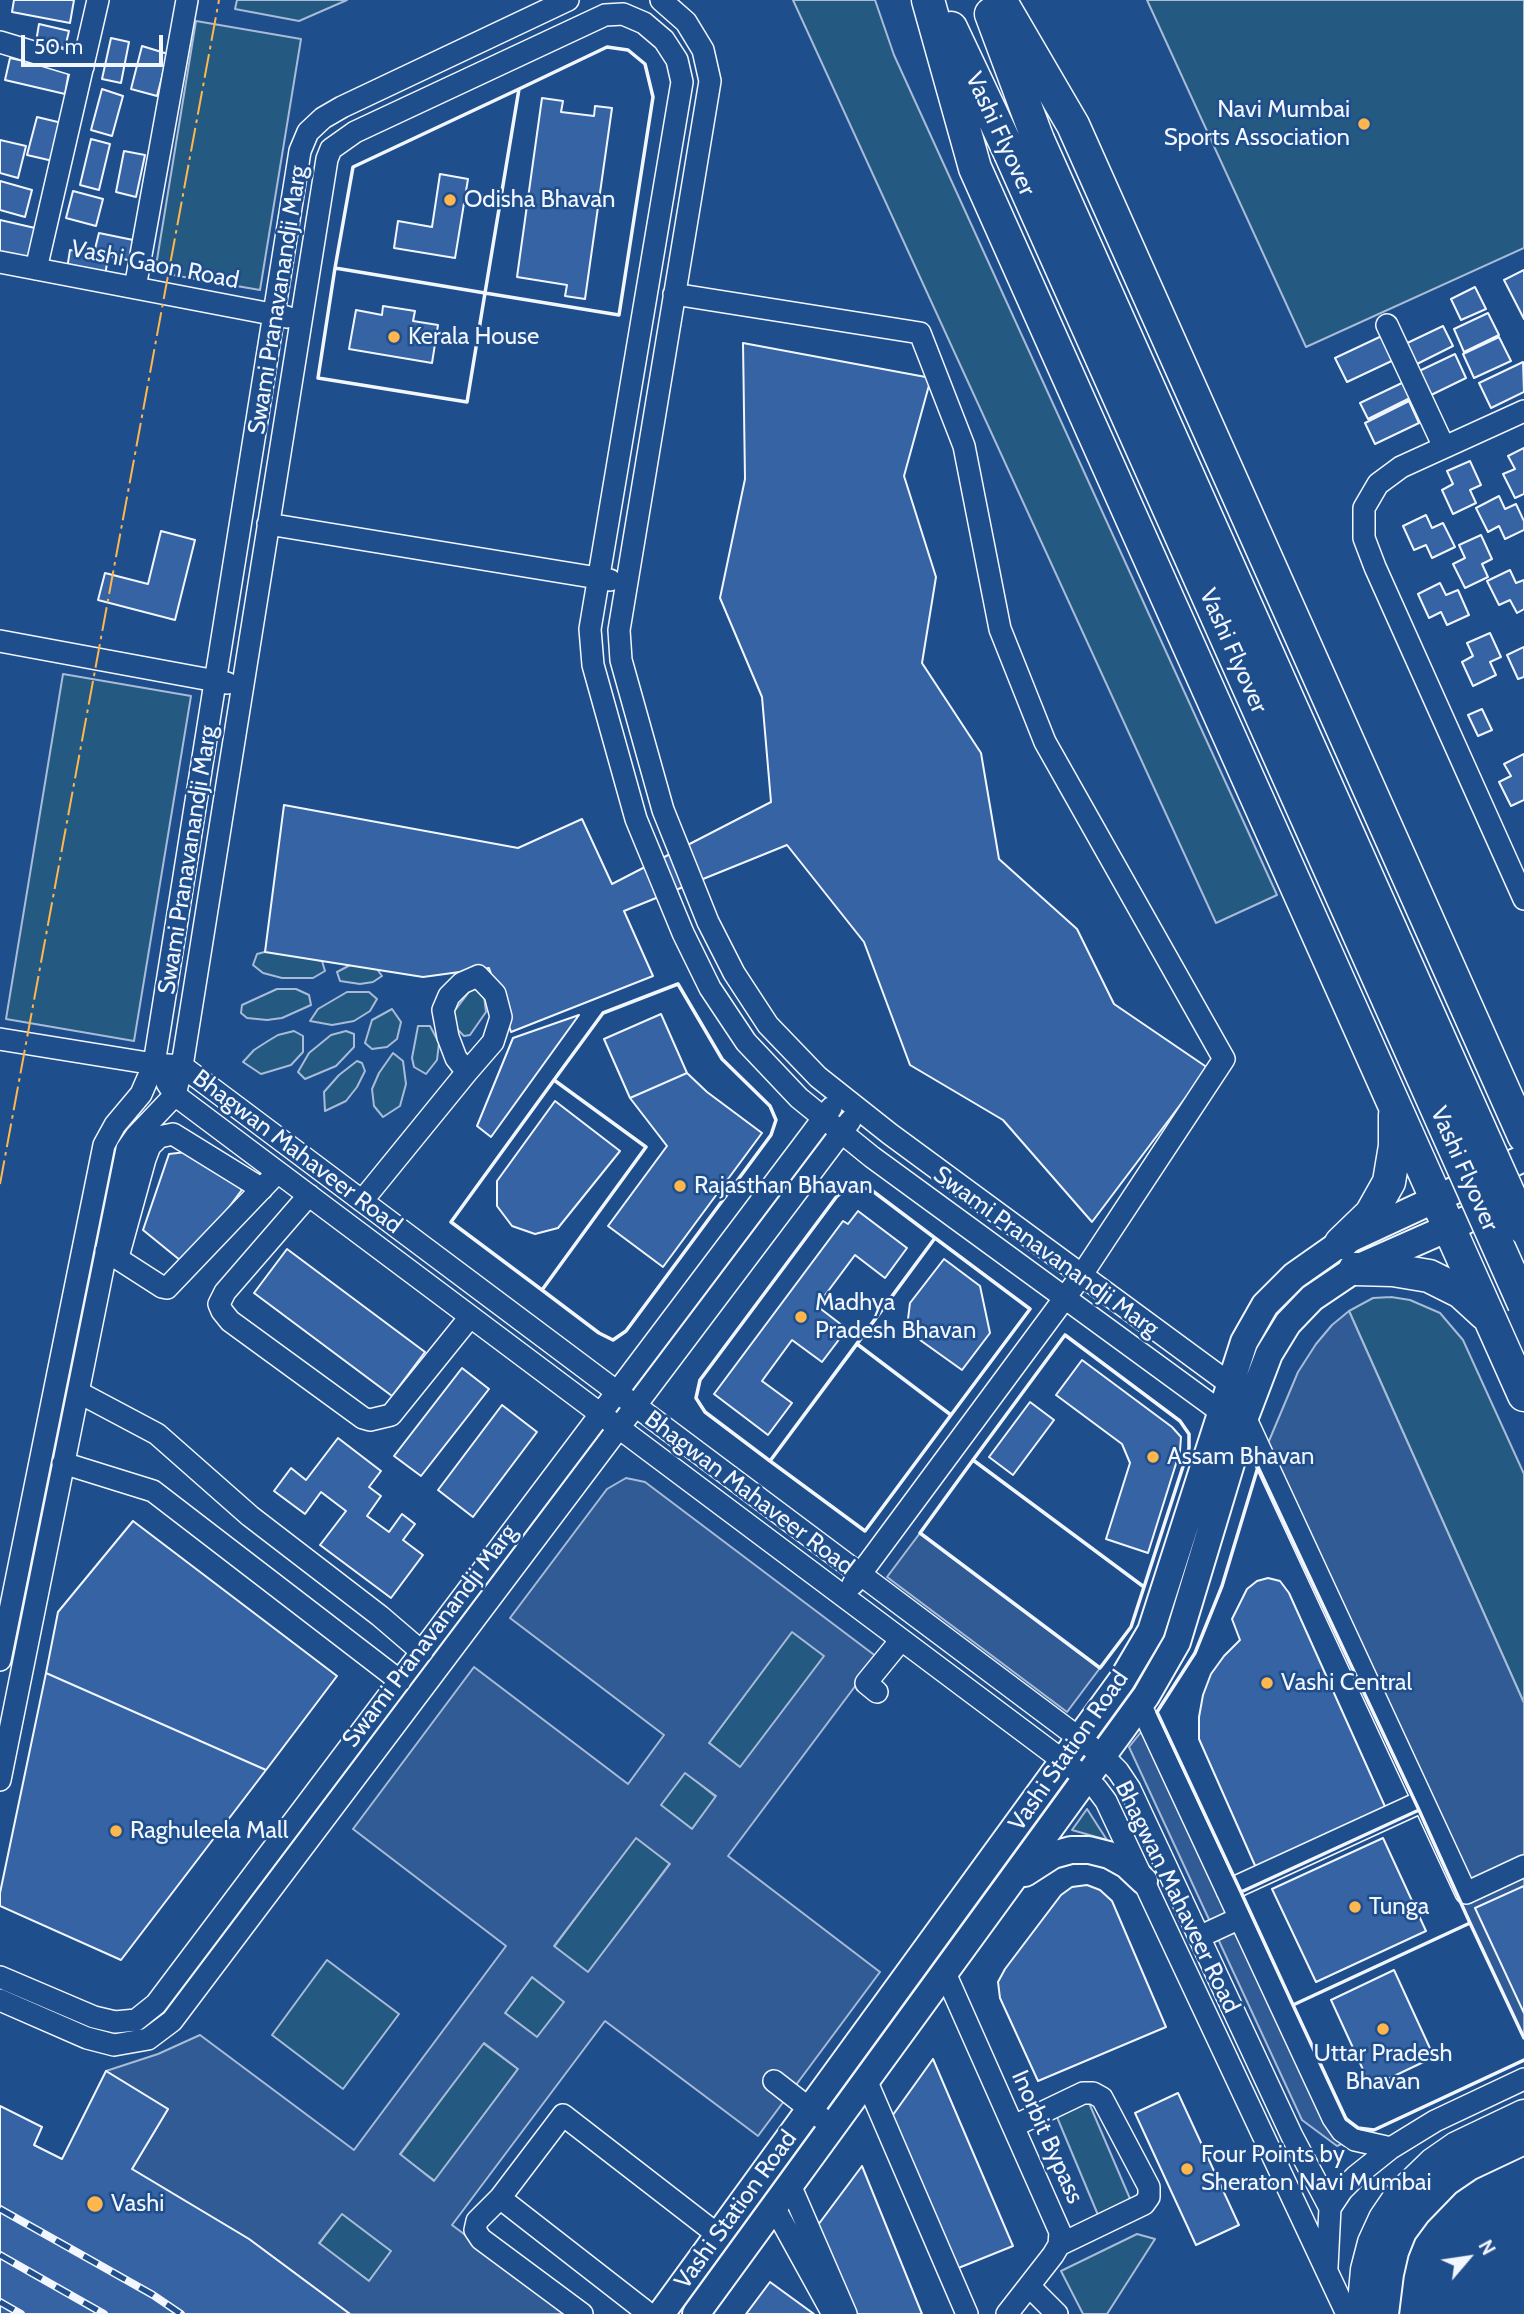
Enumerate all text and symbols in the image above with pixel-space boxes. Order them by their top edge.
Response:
scale bar [24,21,166,65]
text: 50 m [34,34,83,59]
street label: Vashi Flyover [959,68,1041,200]
place label: Navi Mumbai Sports Association [1164,96,1350,152]
marker: Navi Mumbai Sports Association [1356,116,1372,132]
street label: Swami Pranavanandji Marg [243,164,313,436]
place label: Odisha Bhavan [464,186,615,214]
marker: Odisha Bhavan [442,192,458,208]
street label: Vashi Gaon Road [69,235,241,295]
place label: Kerala House [408,323,539,351]
marker: Kerala House [386,329,402,345]
street label: Vashi Flyover [1193,584,1273,718]
street label: Swami Pranavanandji Marg [153,724,223,996]
street label: Bhagwan Mahaveer Road [187,1064,407,1240]
street label: Vashi Flyover [1424,1102,1504,1236]
street label: Swami Pranavanandji Marg [928,1160,1164,1344]
place label: Rajasthan Bhavan [694,1172,873,1200]
marker: Rajasthan Bhavan [672,1178,688,1194]
place label: Madhya Pradesh Bhavan [815,1289,976,1345]
marker: Madhya Pradesh Bhavan [793,1309,809,1325]
street label: Bhagwan Mahaveer Road [639,1405,859,1581]
place label: Assam Bhavan [1167,1443,1315,1471]
marker: Assam Bhavan [1145,1449,1161,1465]
street label: Swami Pranavanandji Marg [337,1519,523,1753]
street label: Vashi Station Road [1003,1665,1135,1837]
place label: Vashi Central [1281,1669,1412,1697]
marker: Vashi Central [1259,1675,1275,1691]
street label: Bhagwan Mahaveer Road [1108,1776,1246,2018]
place label: Raghuleela Mall [130,1817,288,1845]
marker: Raghuleela Mall [108,1823,124,1839]
place label: Tunga [1369,1893,1429,1921]
marker: Tunga [1347,1899,1363,1915]
marker: Uttar Pradesh Bhavan [1375,2021,1391,2037]
place label: Uttar Pradesh Bhavan [1314,2040,1452,2096]
street label: Inorbit Bypass [1005,2066,1089,2208]
street label: Vashi Station Road [669,2125,803,2295]
place label: Four Points by Sheraton Navi Mumbai [1201,2141,1432,2197]
marker: Four Points by Sheraton Navi Mumbai [1179,2161,1195,2177]
place label: Vashi [111,2190,164,2218]
marker: Vashi [85,2194,105,2214]
north arrow [1433,2223,1503,2293]
text: N [1473,2236,1500,2259]

